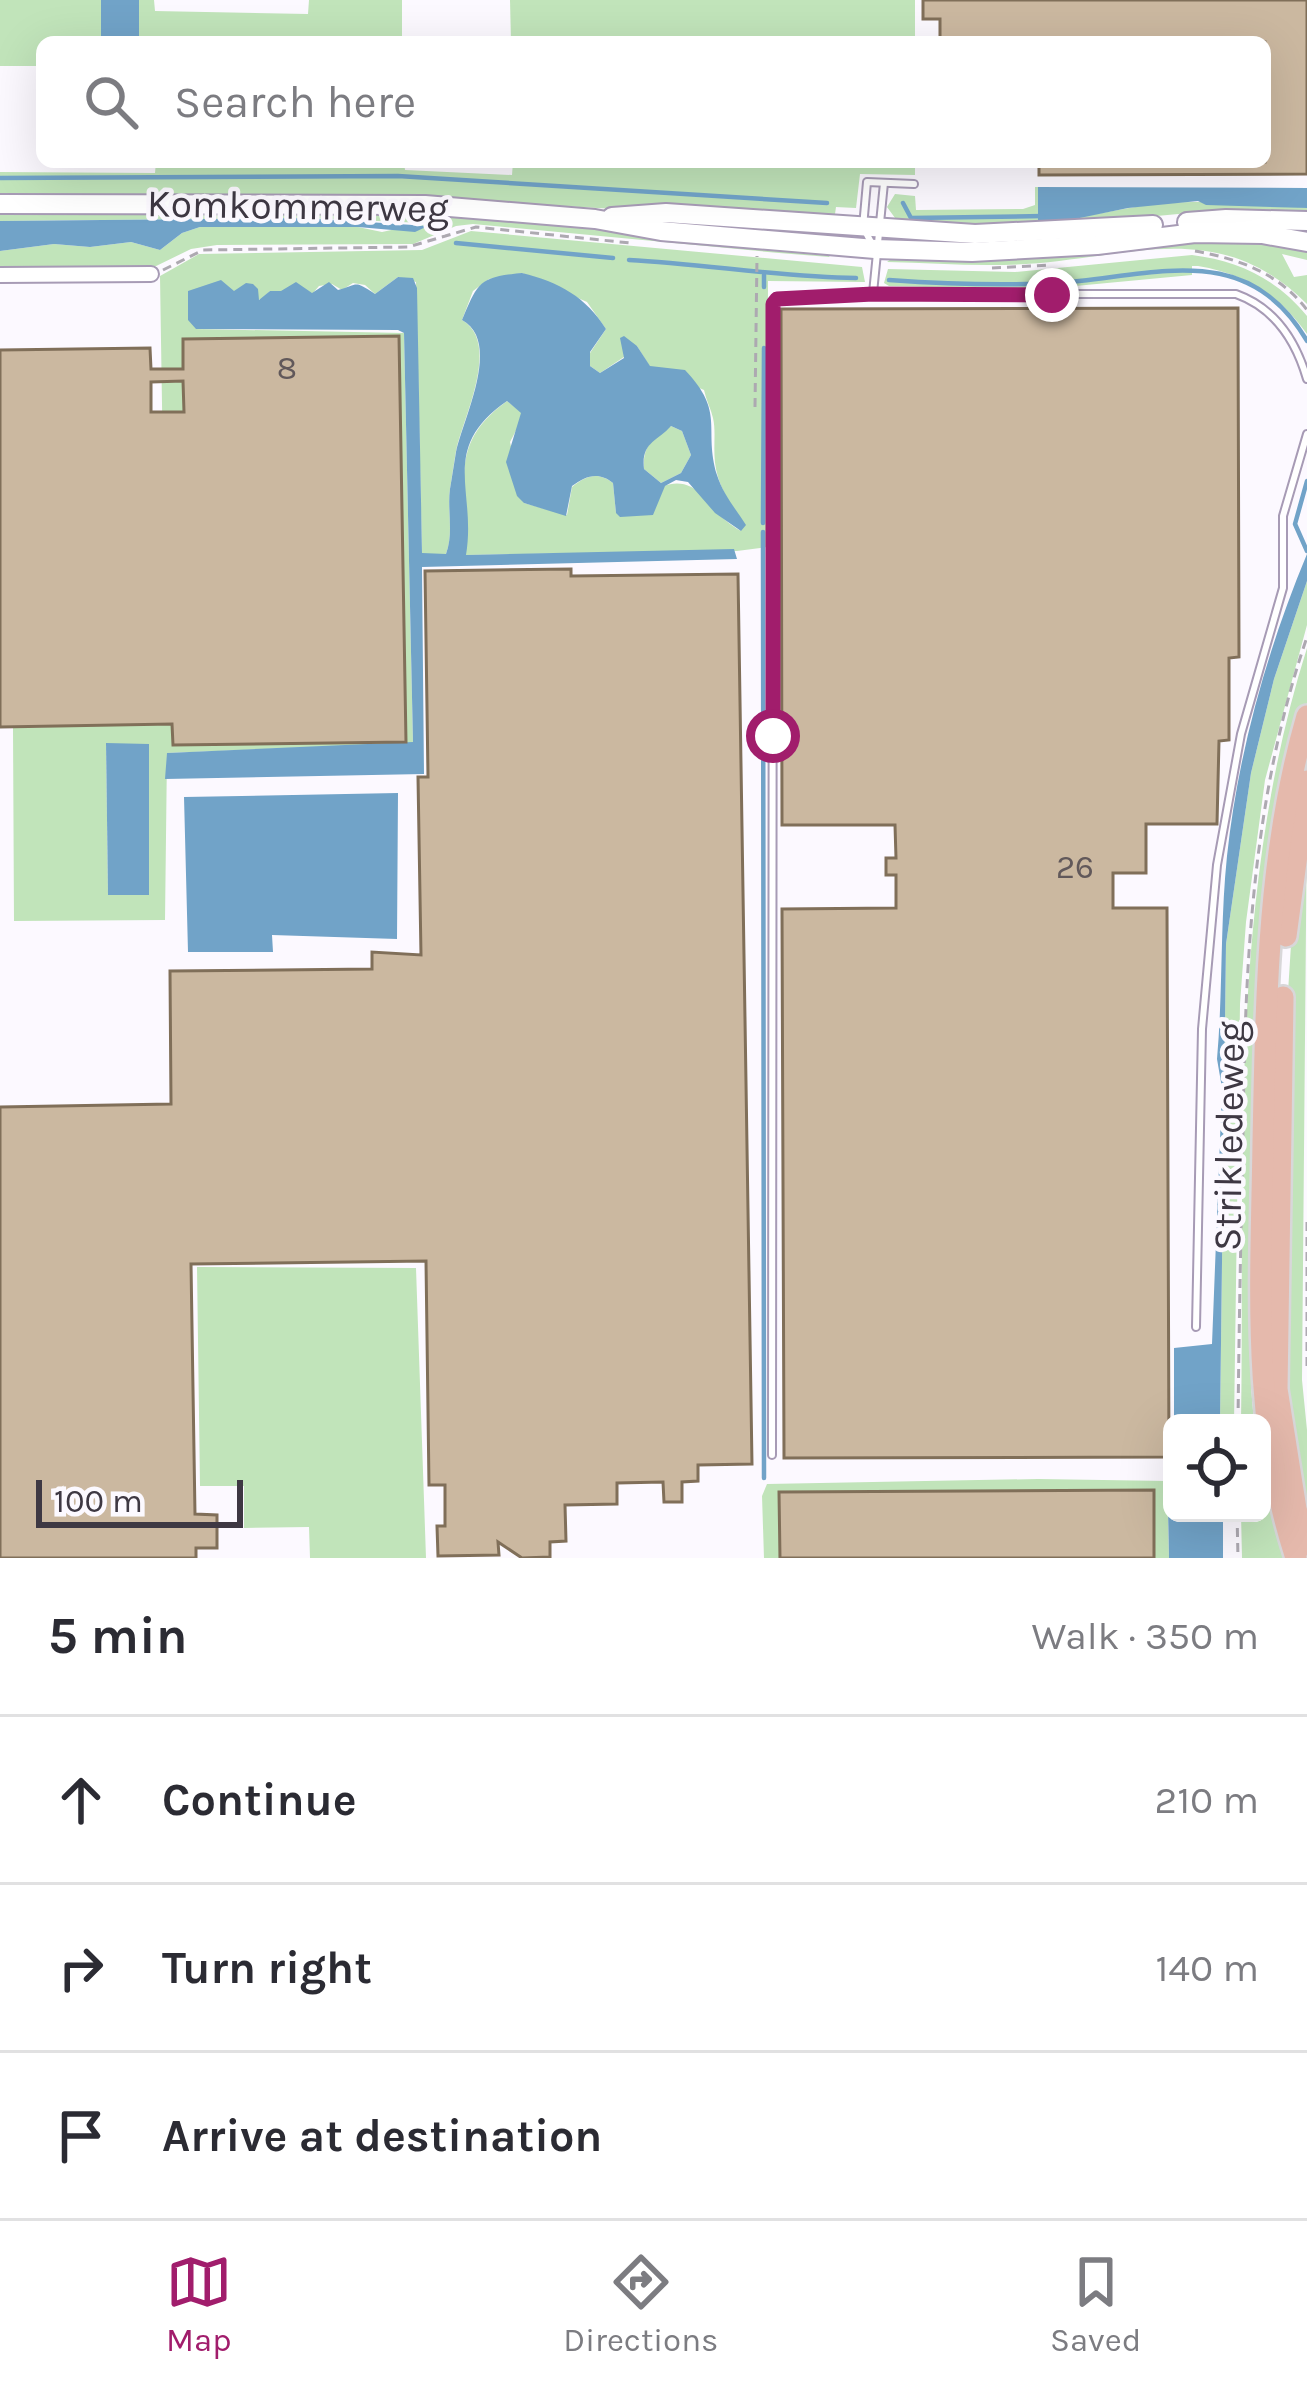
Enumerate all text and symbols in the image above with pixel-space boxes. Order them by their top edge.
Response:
search box [36,36,1271,168]
icon: search [78,69,144,135]
text: Search here [174,76,416,128]
street label: Komkommerweg [147,180,449,232]
route end [1025,268,1079,322]
house number: 8 [277,349,297,387]
route start [746,709,800,763]
house number: 26 [1056,848,1094,886]
street label: Strikledeweg [1204,1020,1254,1252]
map controls [1163,1414,1271,1522]
button: locate [1163,1414,1271,1522]
scale bar [36,1474,243,1527]
text: 100 m [54,1482,143,1520]
text: 5 min [48,1606,188,1666]
text: Walk · 350 m [1032,1613,1259,1659]
icon: ahead [48,1767,114,1833]
text: Continue [162,1774,357,1826]
text: 210 m [1155,1777,1259,1823]
icon: right [48,1935,114,2001]
text: Turn right [162,1942,372,1994]
text: 140 m [1155,1945,1259,1991]
icon: arrive [48,2103,114,2169]
text: Arrive at destination [162,2110,602,2162]
tab: Map [166,2249,232,2359]
tab: Directions [563,2249,718,2359]
tab: Saved [1050,2249,1141,2359]

